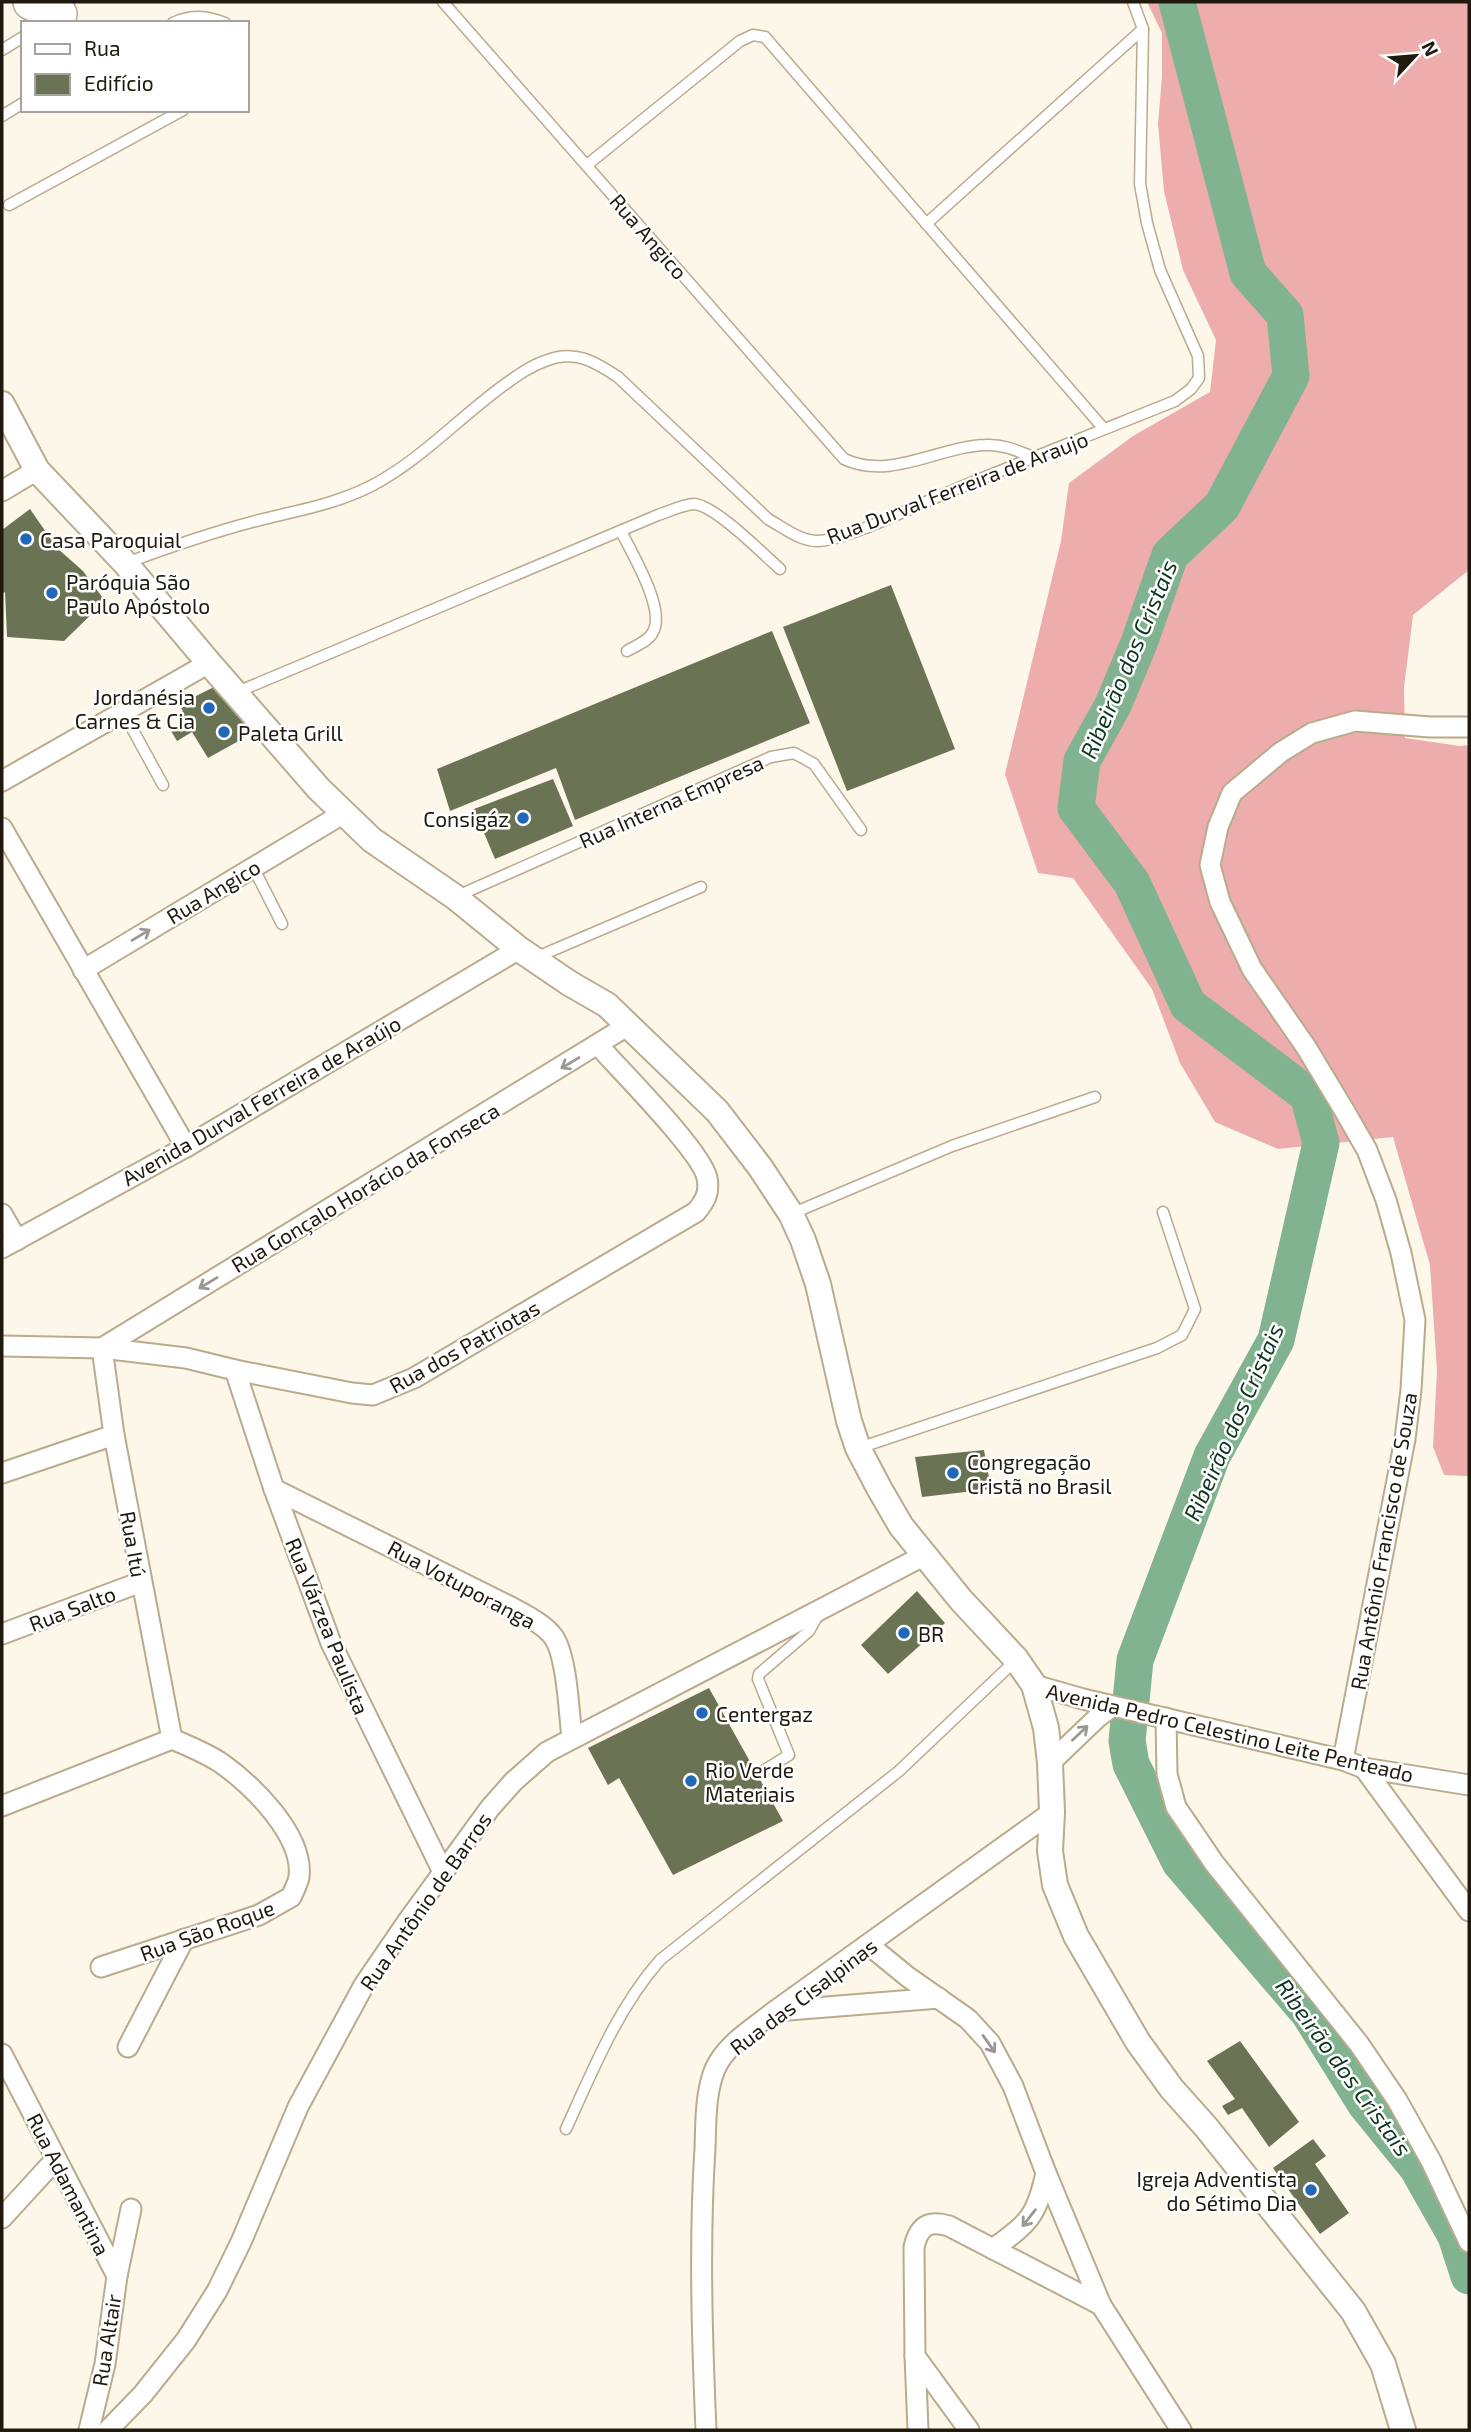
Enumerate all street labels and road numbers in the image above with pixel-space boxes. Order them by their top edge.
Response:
street label: Rua Angico [605,188,693,284]
street label: Rua Durval Ferreira de Araujo [823,426,1092,549]
street label: Rua Interna Empresa [575,749,767,853]
street label: Rua Angico [162,853,264,929]
street label: Avenida Durval Ferreira de Araújo [117,1010,405,1191]
street label: Rua Gonçalo Horácio da Fonseca [226,1097,505,1279]
street label: Rua dos Patriotas [384,1294,544,1398]
street label: Rua Antônio Francisco de Souza [1344,1390,1422,1692]
street label: Rua Itú [116,1509,152,1579]
street label: Rua Várzea Paulista [281,1534,375,1718]
street label: Rua Votuporanga [384,1534,540,1634]
street label: Rua Salto [25,1580,119,1636]
street label: Avenida Pedro Celestino Leite Penteado [1044,1678,1416,1786]
street label: Rua Antônio de Barros [354,1807,496,1995]
street label: Rua São Roque [136,1894,278,1966]
street label: Rua das Cisalpinas [725,1933,881,2059]
street label: Rua Adamantina [22,2109,116,2259]
street label: Rua Altair [86,2292,126,2388]

